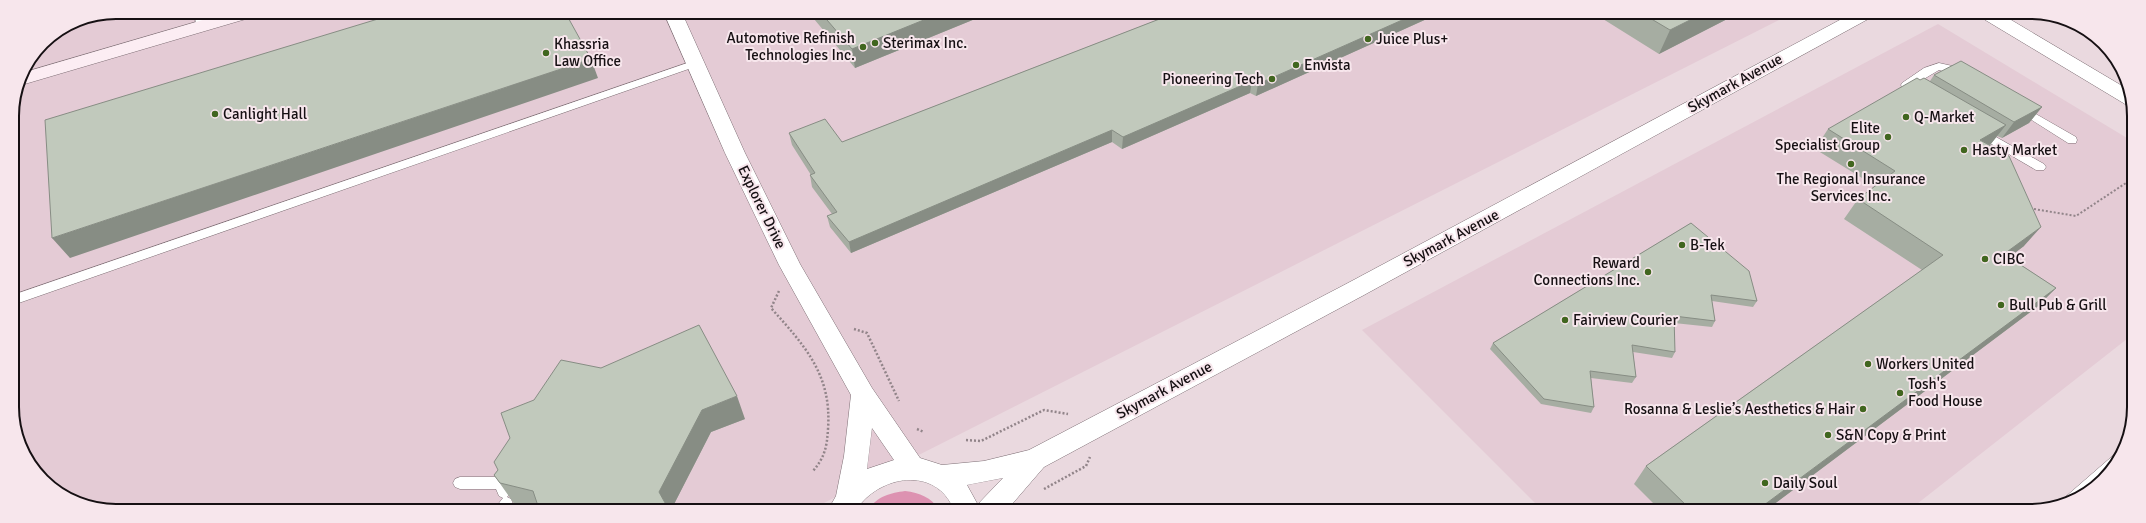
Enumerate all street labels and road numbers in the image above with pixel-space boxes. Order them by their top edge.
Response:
street label: Skymark Avenue [1684,50,1786,116]
street label: Explorer Drive [734,162,790,252]
street label: Skymark Avenue [1400,205,1502,271]
street label: Skymark Avenue [1113,357,1215,423]

